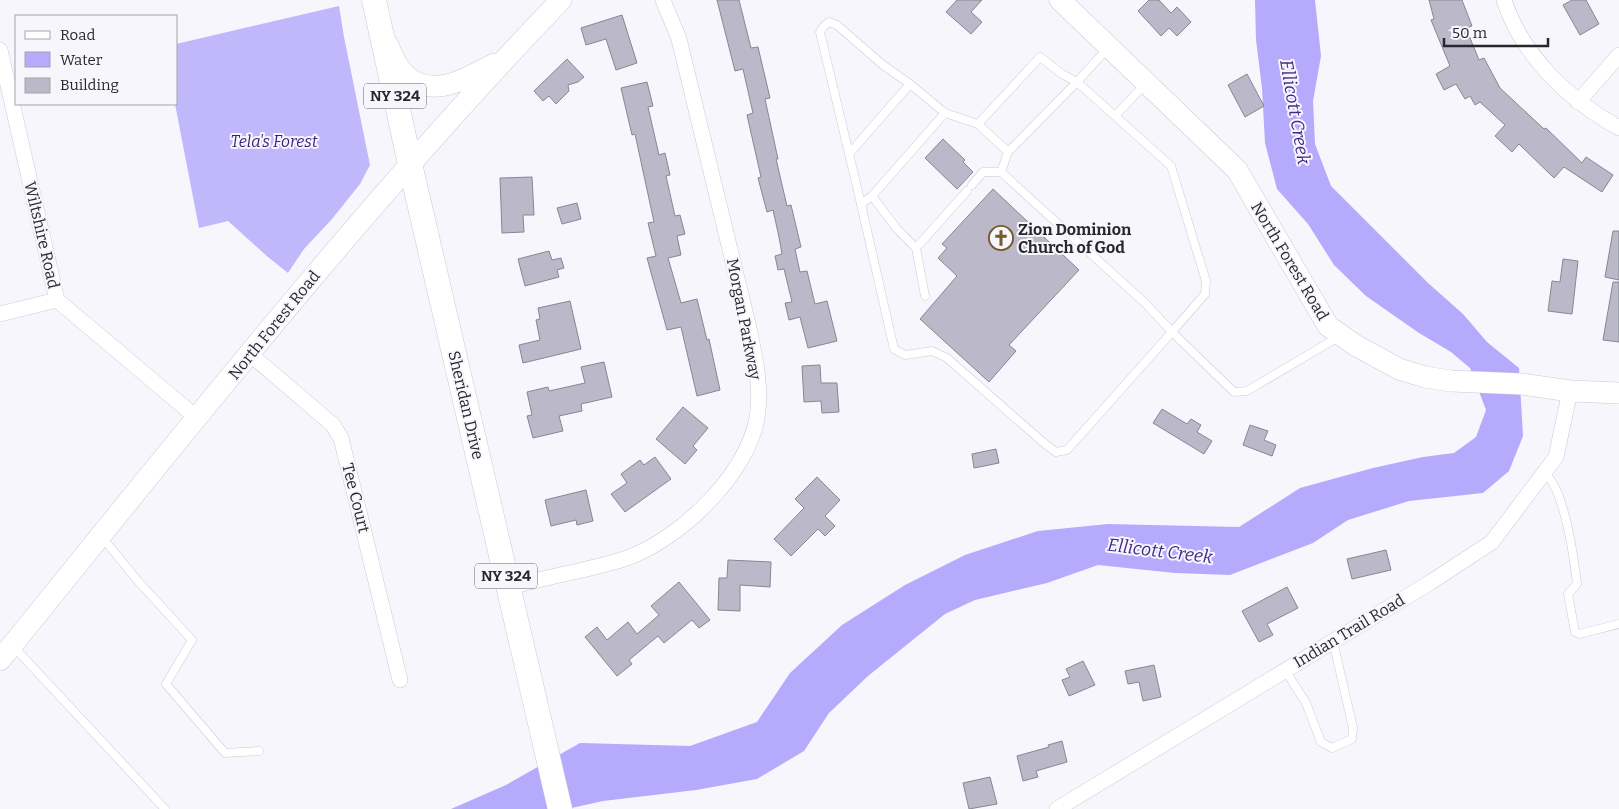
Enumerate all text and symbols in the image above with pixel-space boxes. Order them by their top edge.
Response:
legend [15,15,178,105]
scale bar [1444,15,1548,47]
text: 50 m [1452,24,1488,42]
text: Road [60,26,95,44]
text: Water [60,51,103,69]
water label: Ellicott Creek [1275,58,1315,166]
text: Building [60,76,119,94]
road number: NY 324 [364,84,426,108]
park label: Tela's Forest [230,132,318,151]
street label: Wiltshire Road [20,180,64,291]
street label: North Forest Road [1247,198,1333,324]
place label: Zion Dominion Church of God [1018,220,1132,257]
church icon: Zion Dominion Church of God [988,225,1014,251]
street label: Morgan Parkway [723,257,765,382]
street label: North Forest Road [224,266,324,383]
street label: Sheridan Drive [444,349,488,461]
street label: Tee Court [338,461,374,535]
water label: Ellicott Creek [1106,534,1214,568]
road number: NY 324 [475,564,537,588]
street label: Indian Trail Road [1290,590,1408,672]

